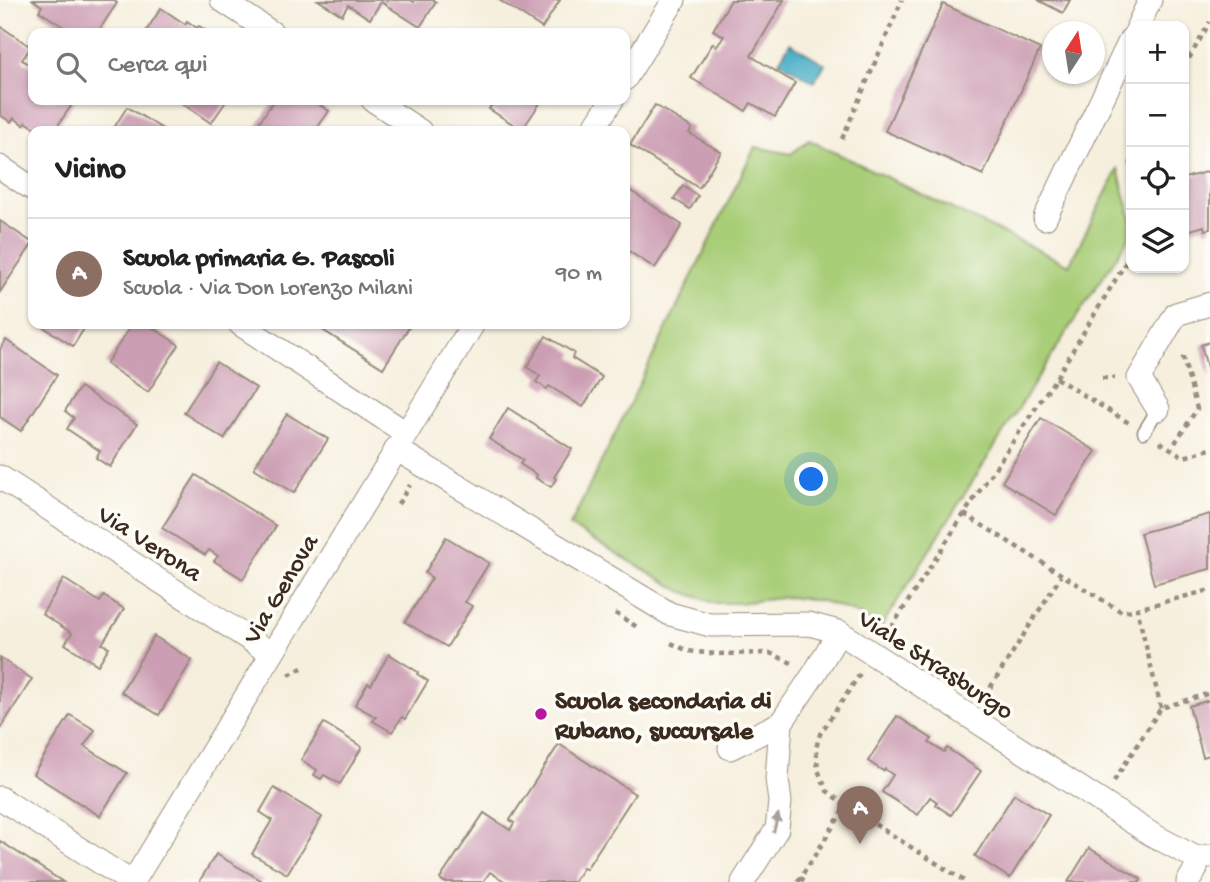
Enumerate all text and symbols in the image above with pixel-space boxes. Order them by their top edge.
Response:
north arrow [1042,21,1105,84]
map controls [1126,21,1189,273]
button: + [1126,21,1189,84]
search box [28,28,630,105]
icon: search [52,48,90,86]
text: Cerca qui [108,51,208,82]
button: − [1126,84,1189,147]
button: locate [1126,147,1189,210]
text: Vicino [56,154,126,189]
button: layers [1126,210,1189,273]
text: Scuola primaria G. Pascoli [123,245,395,276]
text: A [72,261,86,288]
text: 90 m [556,261,602,288]
text: Scuola · Via Don Lorenzo Milani [123,276,413,303]
your location [794,462,828,496]
street label: Via Verona [90,500,208,592]
street label: Via Genova [238,529,328,652]
street label: Viale Strasburgo [850,604,1018,729]
place label: Scuola secondaria di Rubano, succursale [554,688,772,749]
marker: Scuola secondaria di Rubano, succursale [533,706,549,722]
pin: A [837,786,883,844]
one-way arrow [771,812,782,834]

